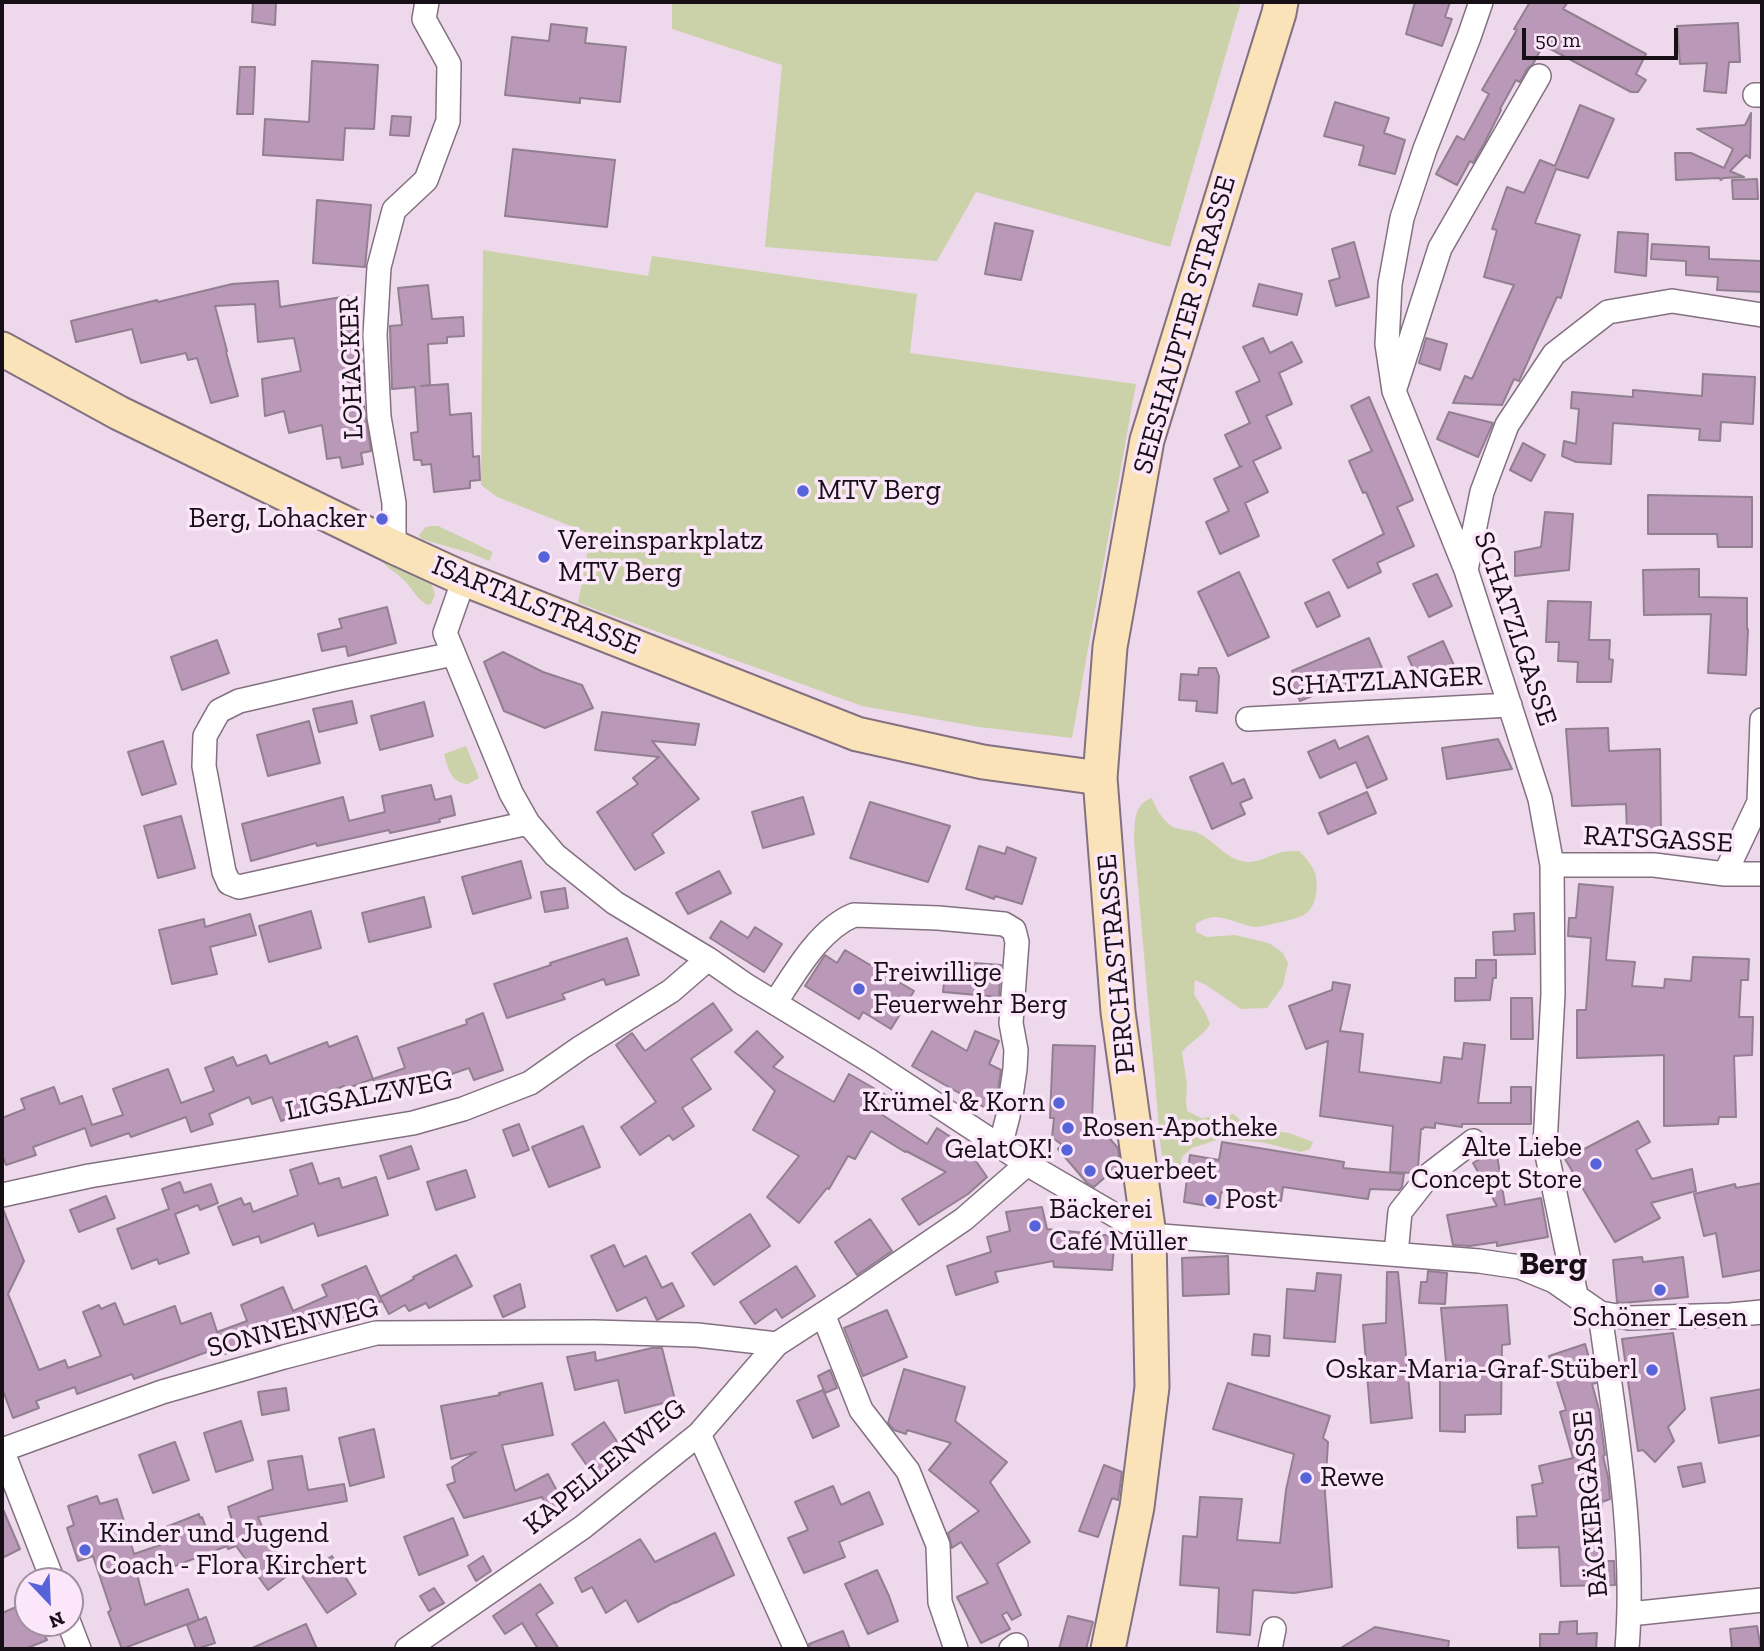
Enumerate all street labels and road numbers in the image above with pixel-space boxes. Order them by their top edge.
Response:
street label: SEESHAUPTER STRASSE [1126,172,1244,478]
street label: LOHACKER [333,296,371,440]
street label: SCHATZLGASSE [1466,528,1564,730]
street label: ISARTALSTRASSE [427,549,645,663]
street label: SCHATZLANGER [1271,660,1483,704]
street label: RATSGASSE [1582,819,1734,861]
street label: PERCHASTRASSE [1091,853,1143,1075]
street label: LIGSALZWEG [283,1063,455,1129]
street label: SONNENWEG [204,1290,382,1366]
street label: KAPELLENWEG [517,1392,693,1542]
street label: BÄCKERGASSE [1566,1409,1616,1599]

